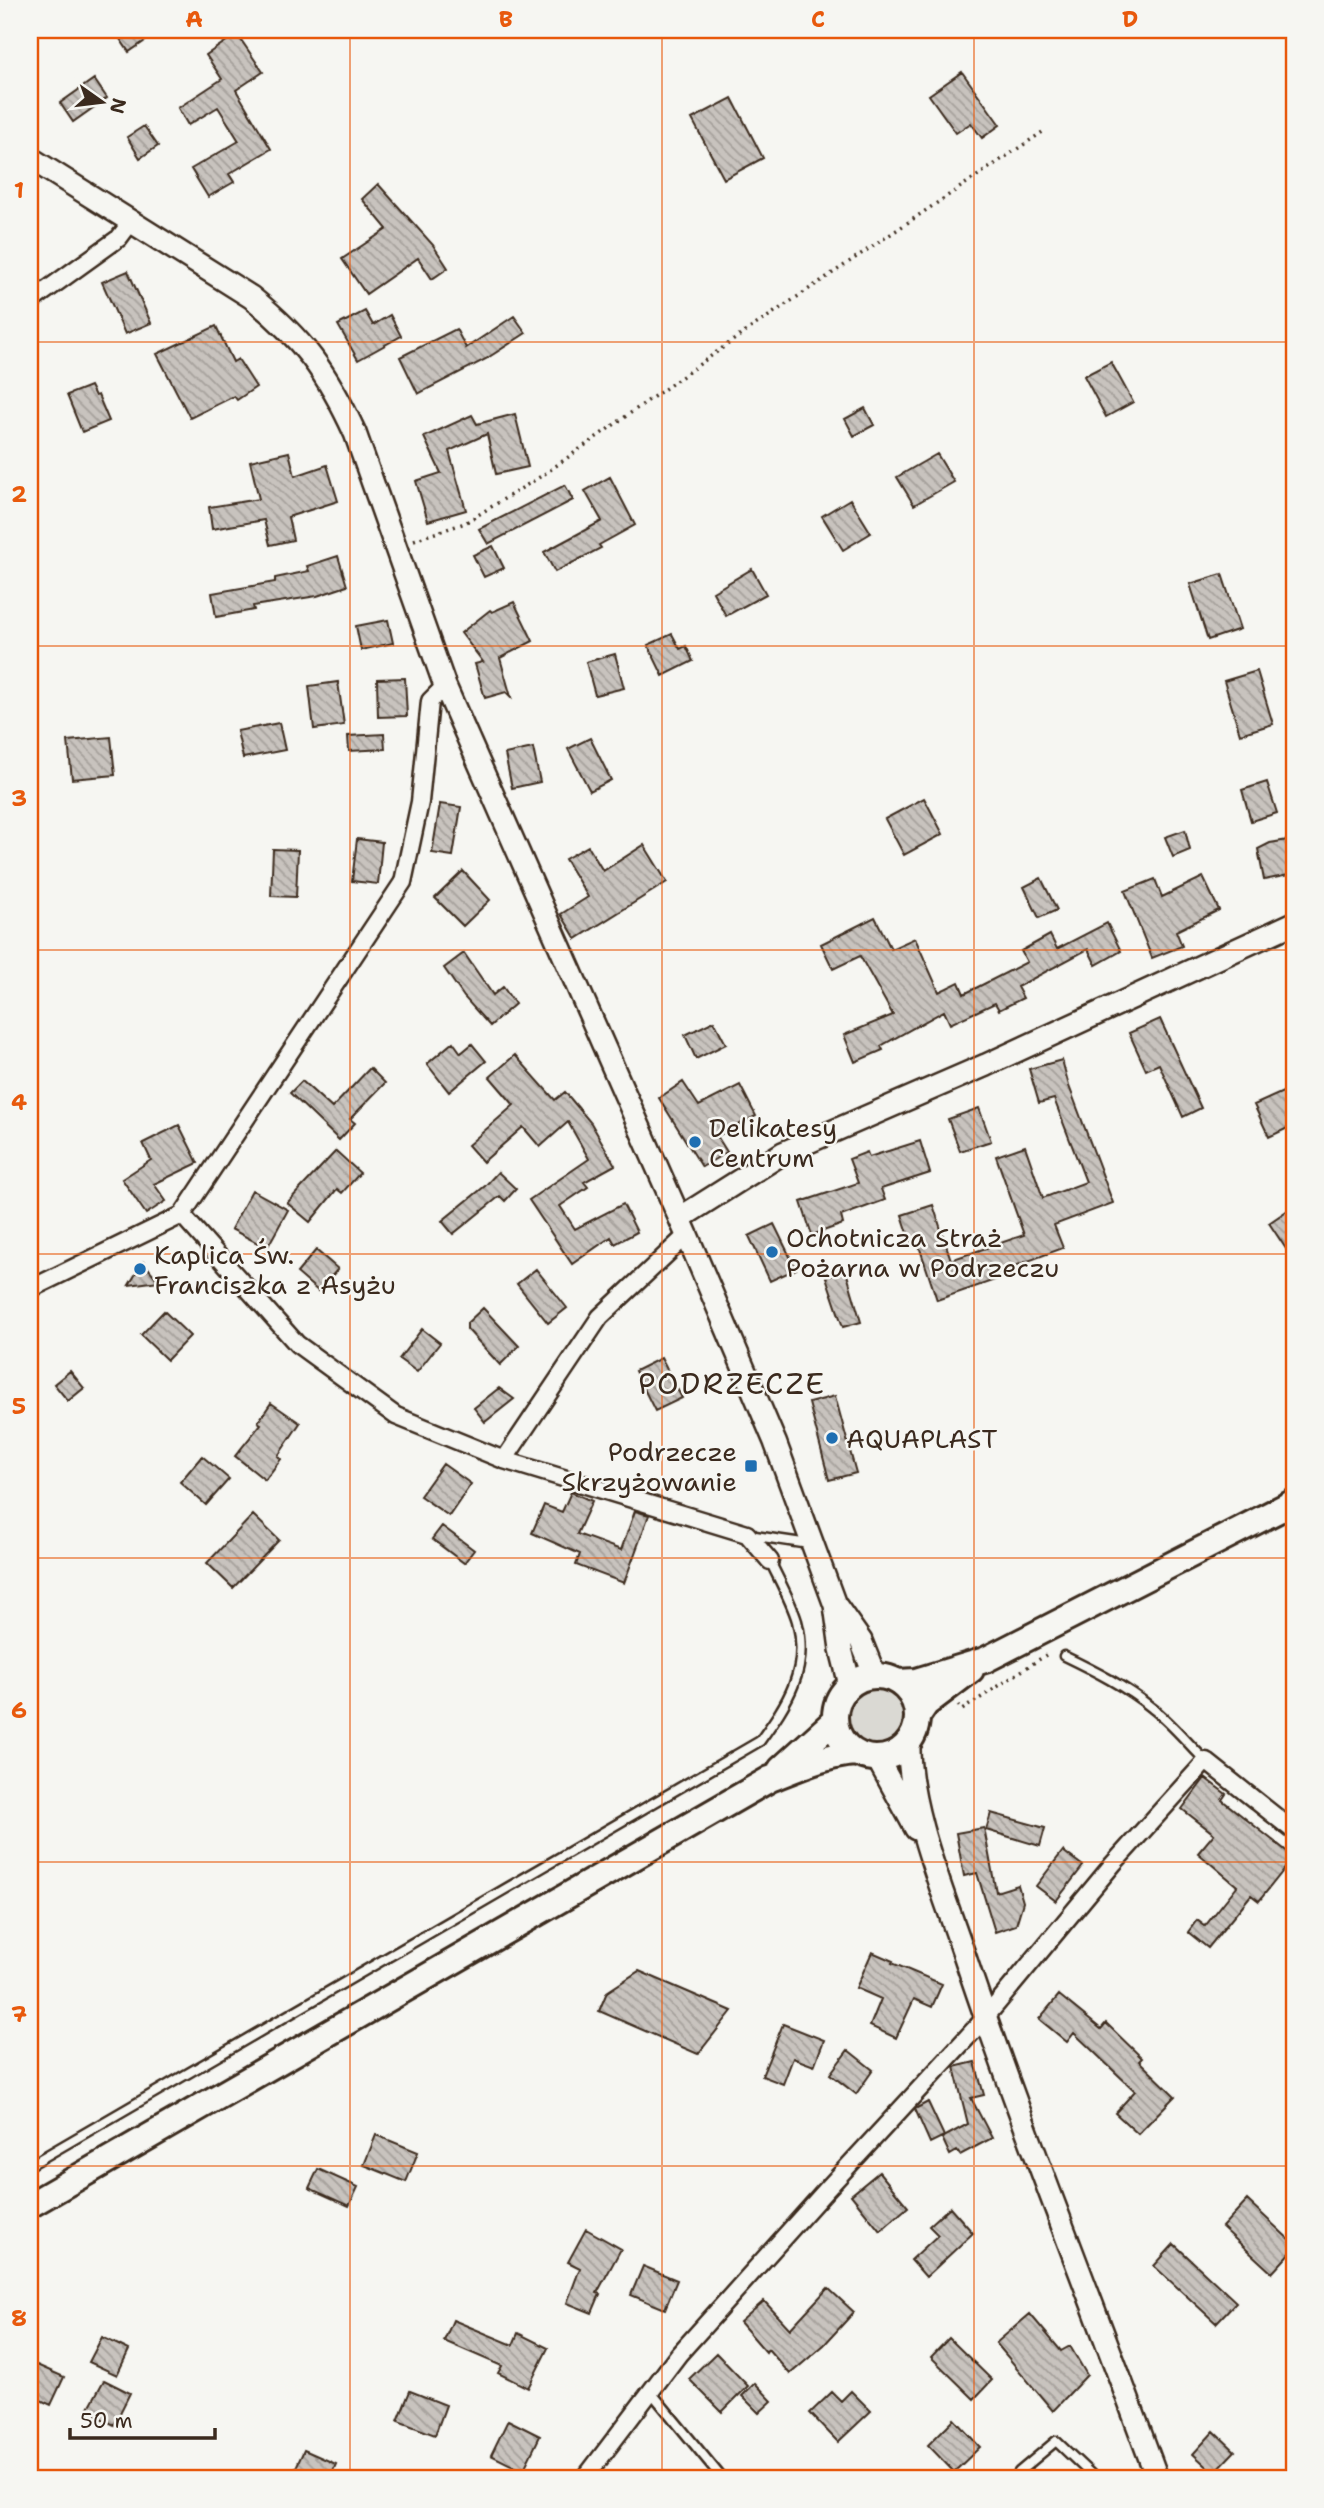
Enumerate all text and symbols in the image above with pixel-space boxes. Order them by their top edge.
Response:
text: A [185,4,203,34]
text: B [499,4,513,34]
text: C [811,4,825,34]
text: D [1122,4,1138,34]
north arrow [66,66,136,136]
text: N [104,96,132,116]
text: 1 [14,175,24,205]
text: 2 [11,479,27,509]
text: 3 [11,783,27,813]
text: 4 [11,1087,27,1117]
place label: Delikatesy Centrum [709,1110,837,1175]
marker: Delikatesy Centrum [687,1134,703,1150]
place label: Ochotnicza Straż Pożarna w Podrzeczu [786,1220,1059,1285]
place label: Kaplica Św. Franciszka z Asyżu [154,1237,396,1302]
marker: Ochotnicza Straż Pożarna w Podrzeczu [764,1244,780,1260]
marker: Kaplica Św. Franciszka z Asyżu [132,1261,148,1277]
district label: PODRZECZE [638,1363,826,1404]
text: 5 [12,1391,26,1421]
place label: AQUAPLAST [846,1421,997,1456]
marker: AQUAPLAST [824,1430,840,1446]
place label: Podrzecze Skrzyżowanie [561,1434,737,1499]
marker: Podrzecze Skrzyżowanie [743,1458,759,1474]
text: 6 [11,1695,27,1725]
text: 7 [11,1999,27,2029]
text: 8 [11,2303,27,2333]
scale bar [70,2396,215,2440]
text: 50 m [80,2407,133,2435]

